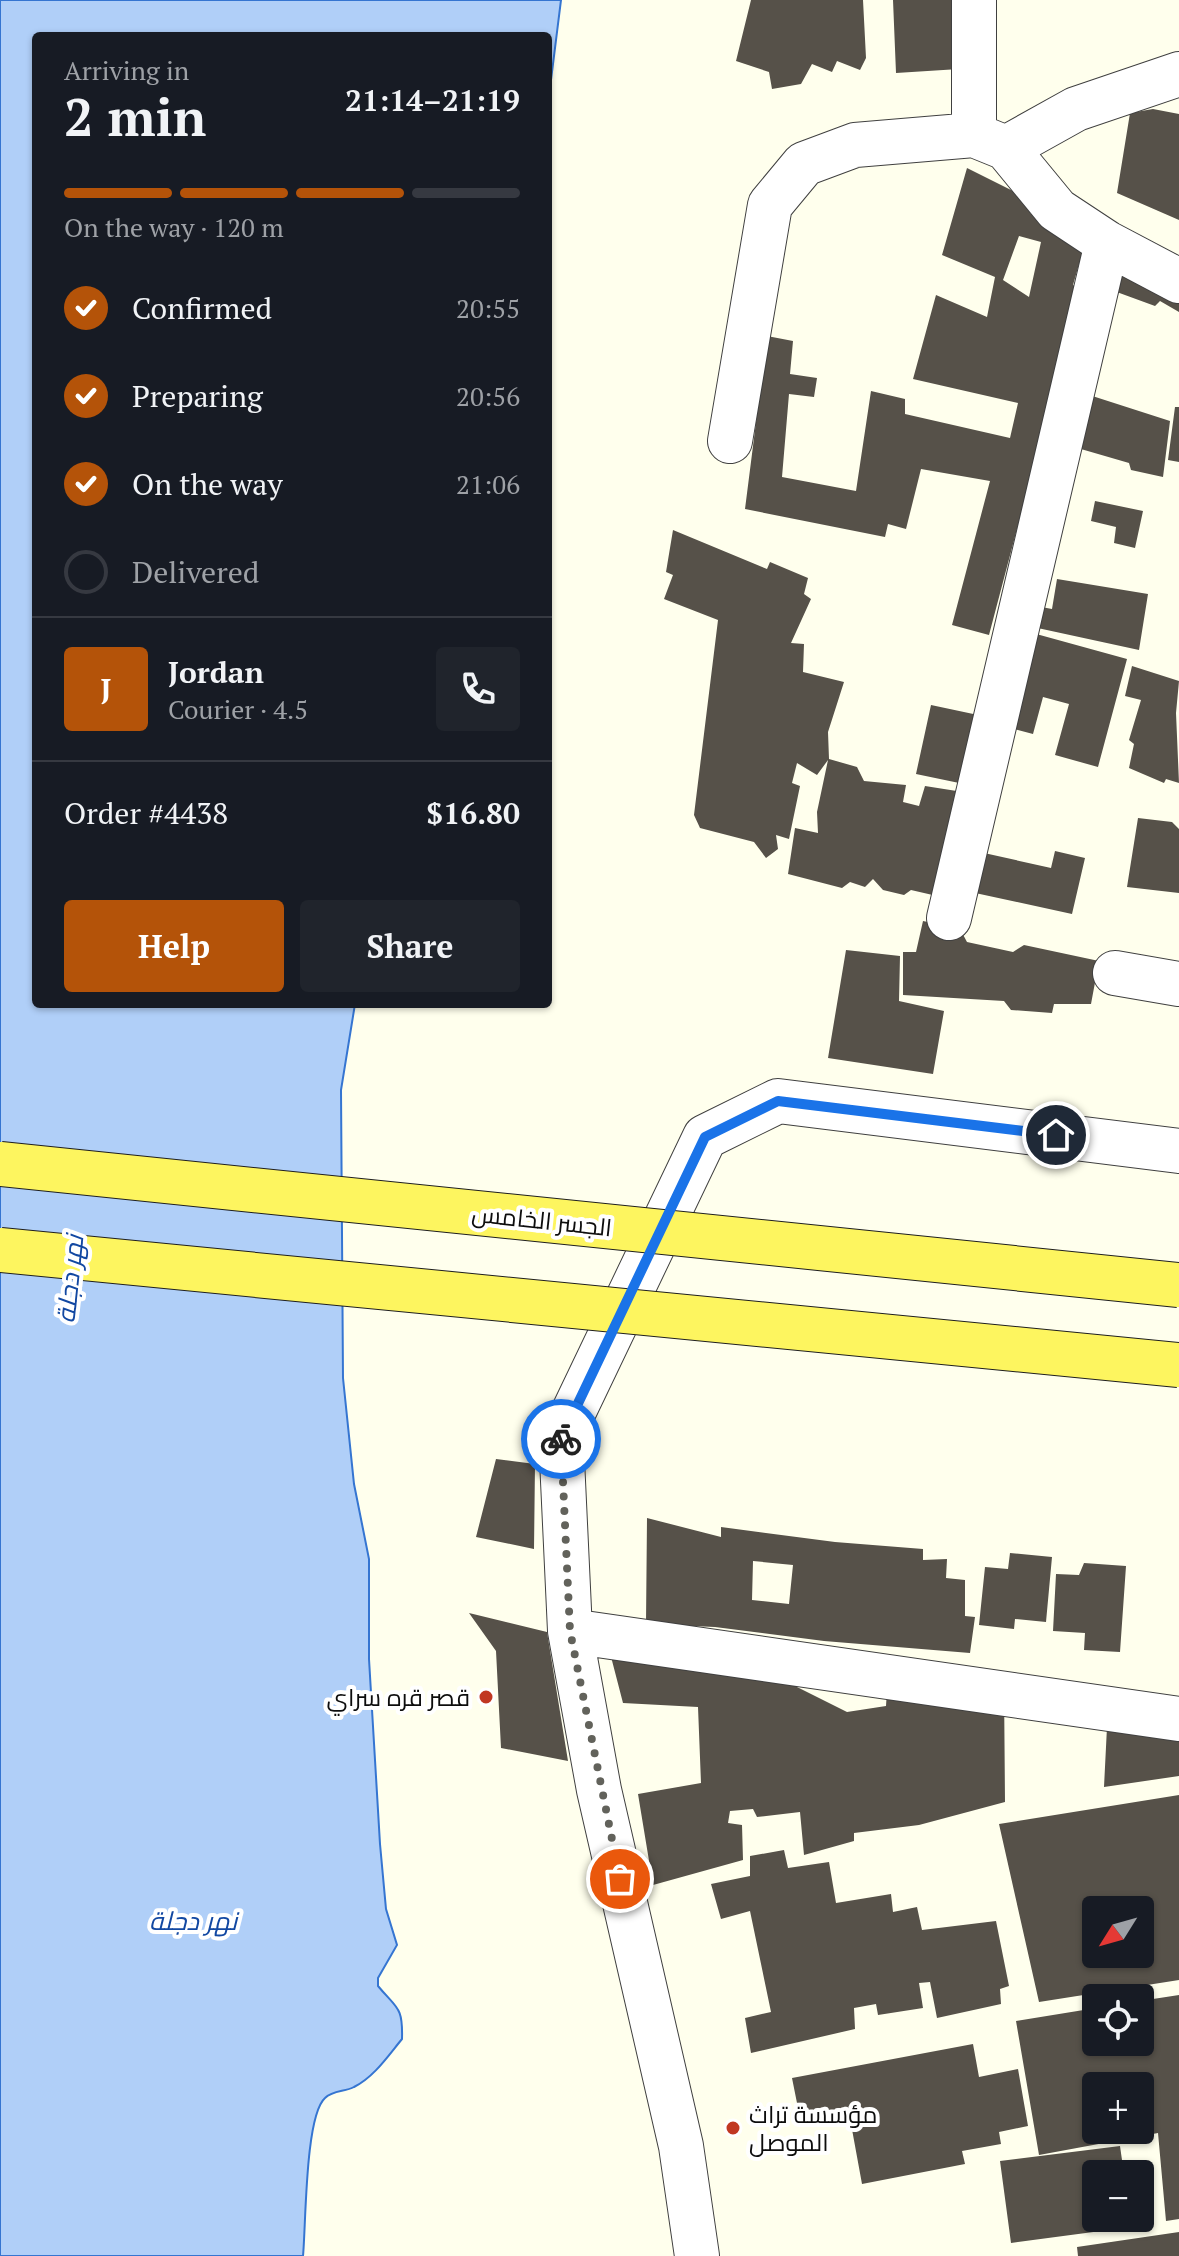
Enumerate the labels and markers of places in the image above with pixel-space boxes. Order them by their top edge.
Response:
pin [1022,1101,1090,1169]
place label: قصر قره سراي [327,1681,470,1716]
marker: قصر قره سراي [477,1688,495,1706]
pin [586,1845,654,1913]
place label: مؤسسة تراث الموصل [749,2098,878,2158]
marker: مؤسسة تراث الموصل [724,2119,742,2137]

